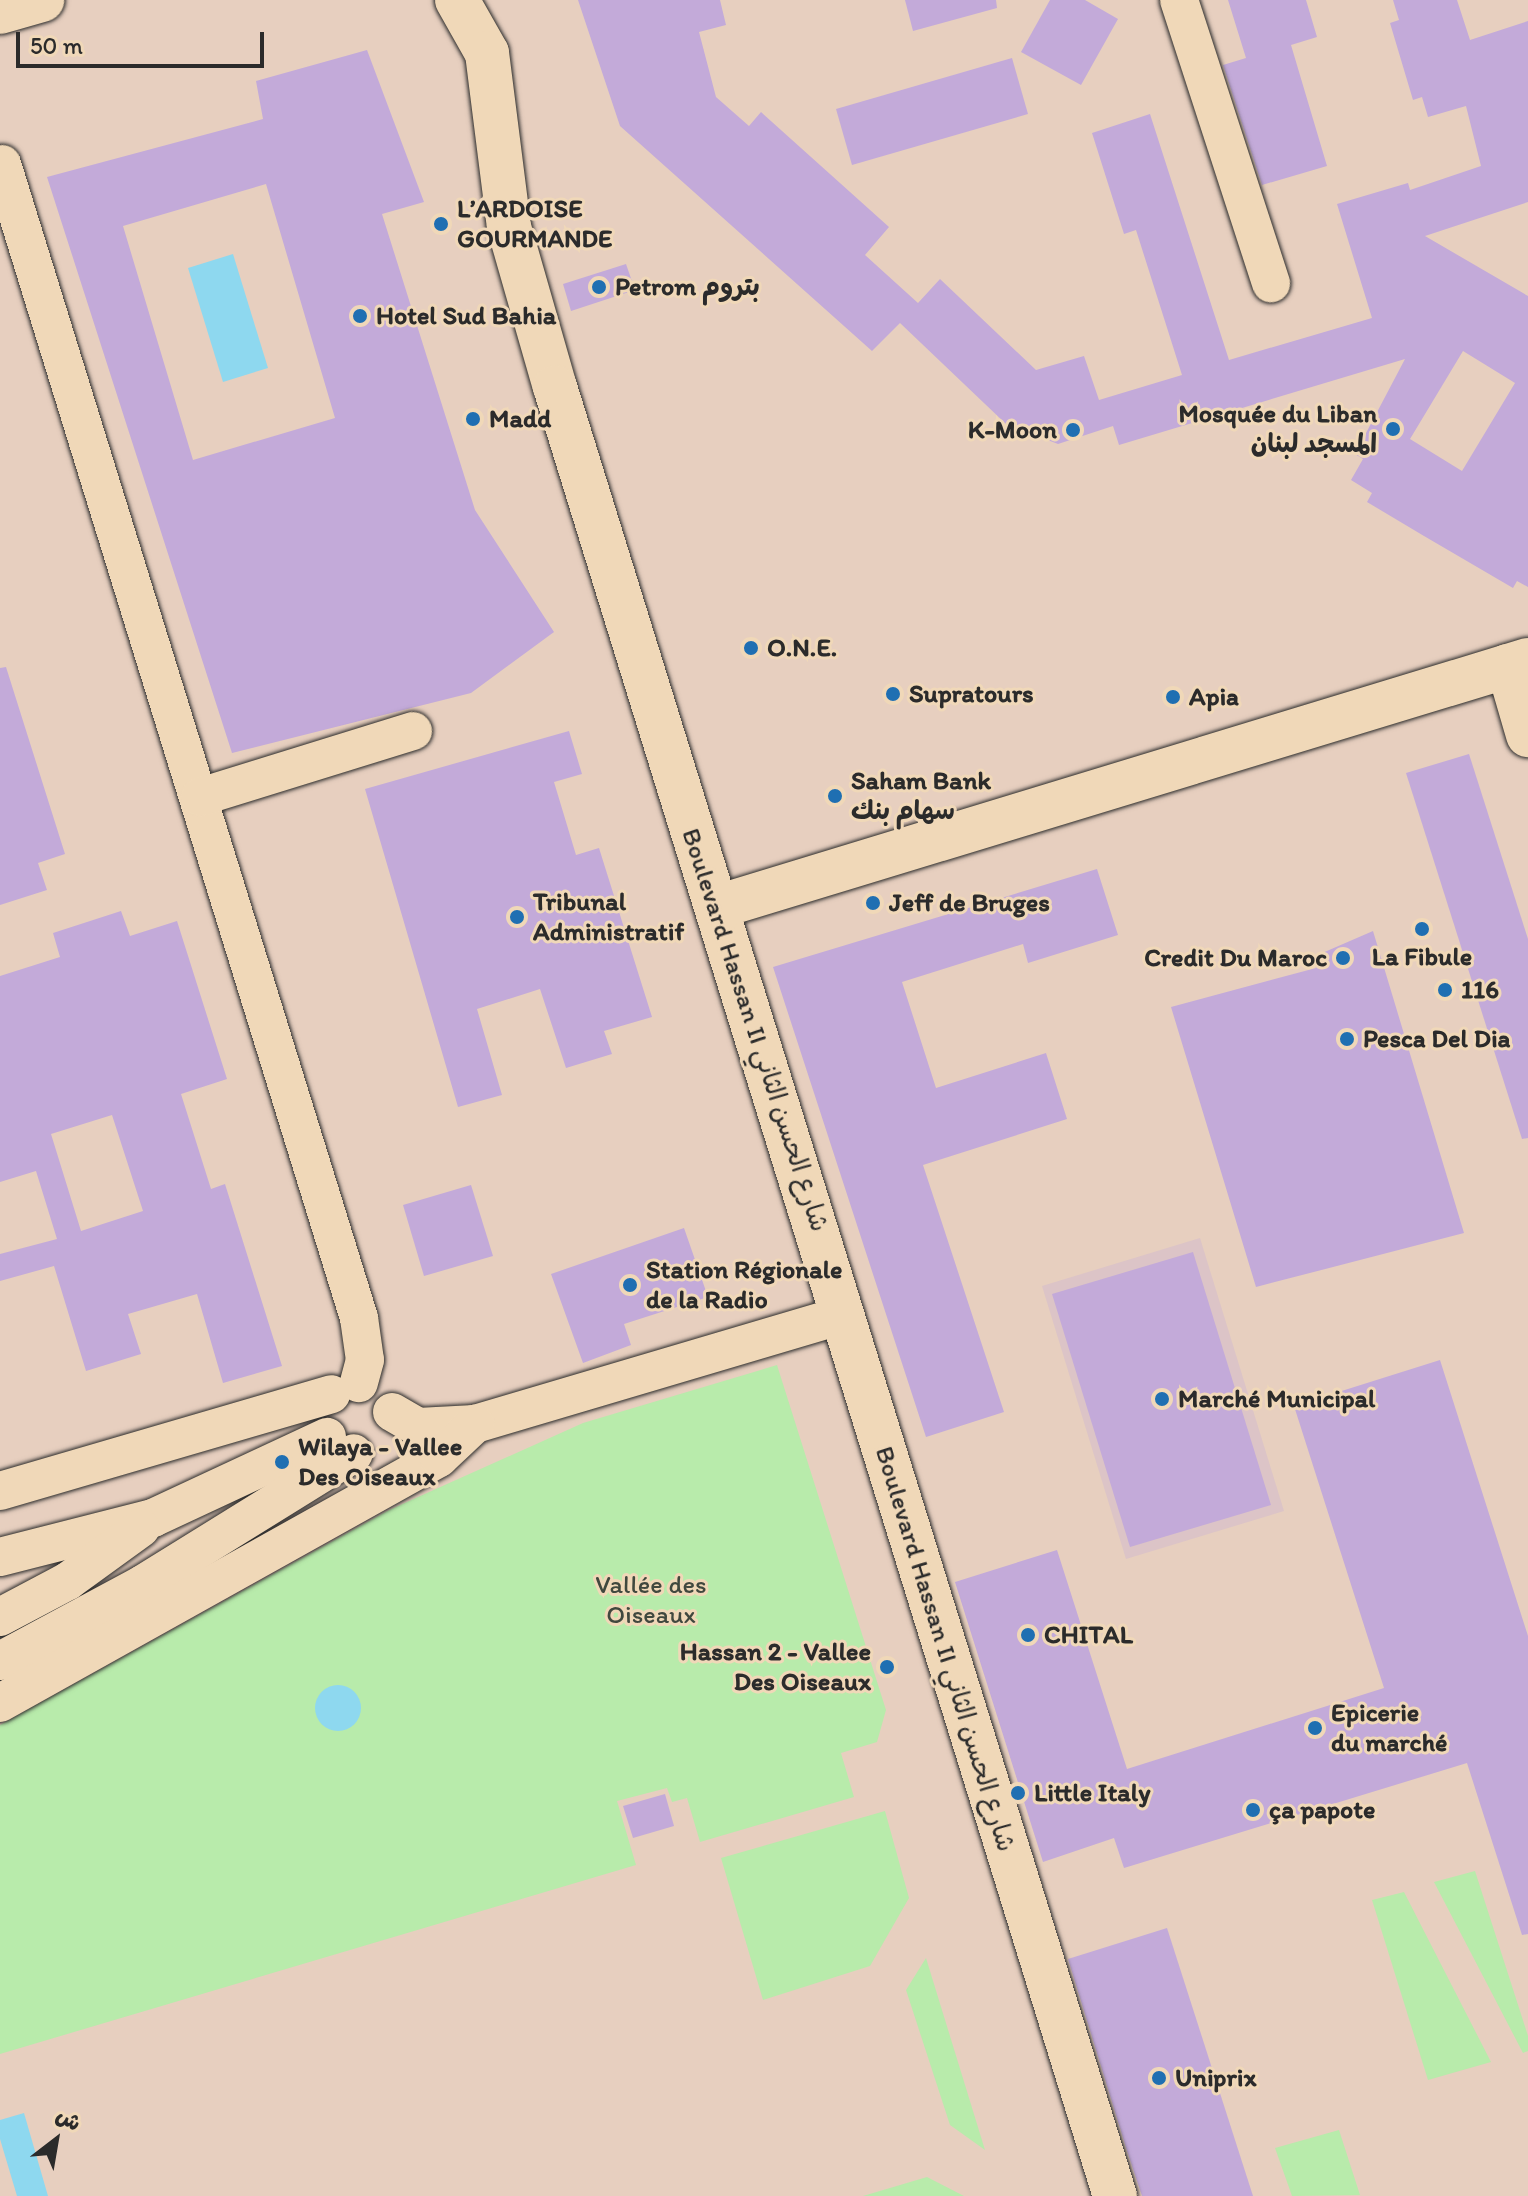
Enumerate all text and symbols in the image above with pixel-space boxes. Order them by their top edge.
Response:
scale bar [20,16,268,66]
text: 50 m [30,31,83,60]
place label: L’ARDOISE GOURMANDE [457,193,612,254]
marker: L’ARDOISE GOURMANDE [432,215,450,233]
place label: Petrom بتروم [615,271,760,303]
marker: Petrom بتروم [590,278,608,296]
place label: Hotel Sud Bahia [376,300,556,332]
marker: Hotel Sud Bahia [351,307,369,325]
place label: Mosquée du Liban المسجد لبنان [1179,398,1377,460]
place label: Madd [489,403,551,435]
marker: Madd [464,410,482,428]
place label: K-Moon [968,414,1057,446]
marker: Mosquée du Liban المسجد لبنان [1384,420,1402,438]
marker: K-Moon [1064,421,1082,439]
place label: O.N.E. [767,632,837,664]
marker: O.N.E. [742,639,760,657]
place label: Supratours [909,678,1034,710]
place label: Apia [1189,681,1239,713]
marker: Supratours [884,685,902,703]
marker: Apia [1164,688,1182,706]
place label: Saham Bank سهام بنك [851,765,991,826]
marker: Saham Bank سهام بنك [826,787,844,805]
street label: Boulevard Hassan II شارع الحسن الثاني [675,824,835,1236]
place label: Tribunal Administratif [533,886,684,948]
place label: Jeff de Bruges [889,887,1050,919]
marker: Jeff de Bruges [864,894,882,912]
marker: Tribunal Administratif [508,908,526,926]
marker: La Fibule [1413,920,1431,938]
place label: La Fibule [1372,941,1472,973]
place label: Credit Du Maroc [1145,942,1327,974]
marker: Credit Du Maroc [1334,949,1352,967]
place label: 116 [1461,974,1499,1006]
marker: 116 [1436,981,1454,999]
place label: Pesca Del Dia [1363,1023,1511,1055]
marker: Pesca Del Dia [1338,1030,1356,1048]
place label: Station Régionale de la Radio [646,1254,842,1316]
marker: Station Régionale de la Radio [621,1276,639,1294]
place label: Marché Municipal [1178,1383,1375,1415]
marker: Marché Municipal [1153,1390,1171,1408]
place label: Wilaya - Vallee Des Oiseaux [298,1431,462,1492]
street label: Boulevard Hassan II شارع الحسن الثاني [868,1443,1022,1855]
marker: Wilaya - Vallee Des Oiseaux [273,1453,291,1471]
park label: Vallée des Oiseaux [595,1569,707,1630]
place label: CHITAL [1044,1619,1133,1651]
marker: CHITAL [1019,1626,1037,1644]
place label: Hassan 2 - Vallee Des Oiseaux [680,1636,871,1698]
marker: Hassan 2 - Vallee Des Oiseaux [878,1658,896,1676]
place label: Epicerie du marché [1331,1697,1449,1758]
marker: Epicerie du marché [1306,1719,1324,1737]
place label: Little Italy [1034,1777,1151,1809]
marker: Little Italy [1009,1784,1027,1802]
place label: ça papote [1269,1794,1376,1826]
marker: ça papote [1244,1801,1262,1819]
place label: Uniprix [1175,2062,1256,2094]
marker: Uniprix [1150,2069,1168,2087]
north arrow [16,2100,96,2180]
text: ش [51,2101,86,2137]

